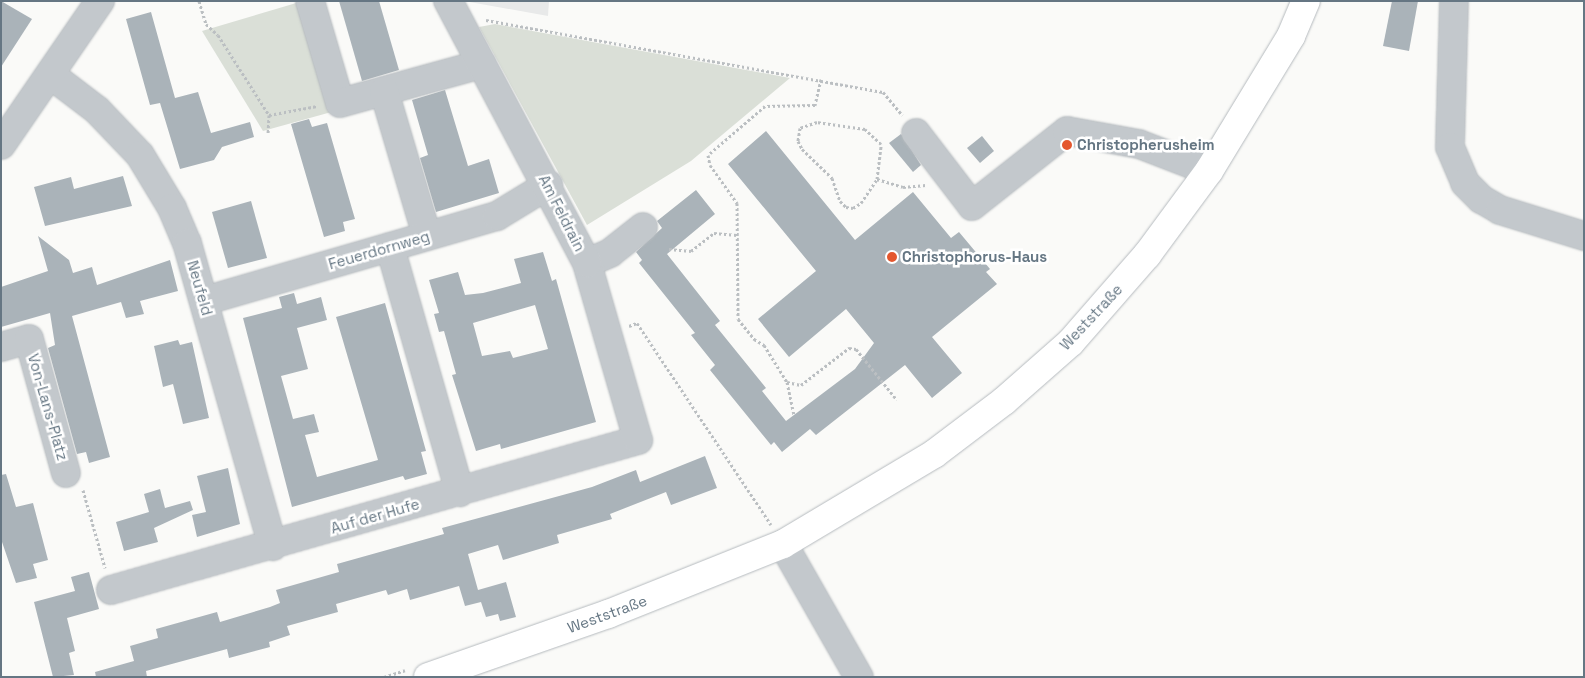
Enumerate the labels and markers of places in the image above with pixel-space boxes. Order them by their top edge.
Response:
place label: Christopherusheim [1077,136,1214,154]
marker: Christopherusheim [1061,139,1073,151]
place label: Christophorus-Haus [902,248,1047,266]
marker: Christophorus-Haus [886,251,898,263]

